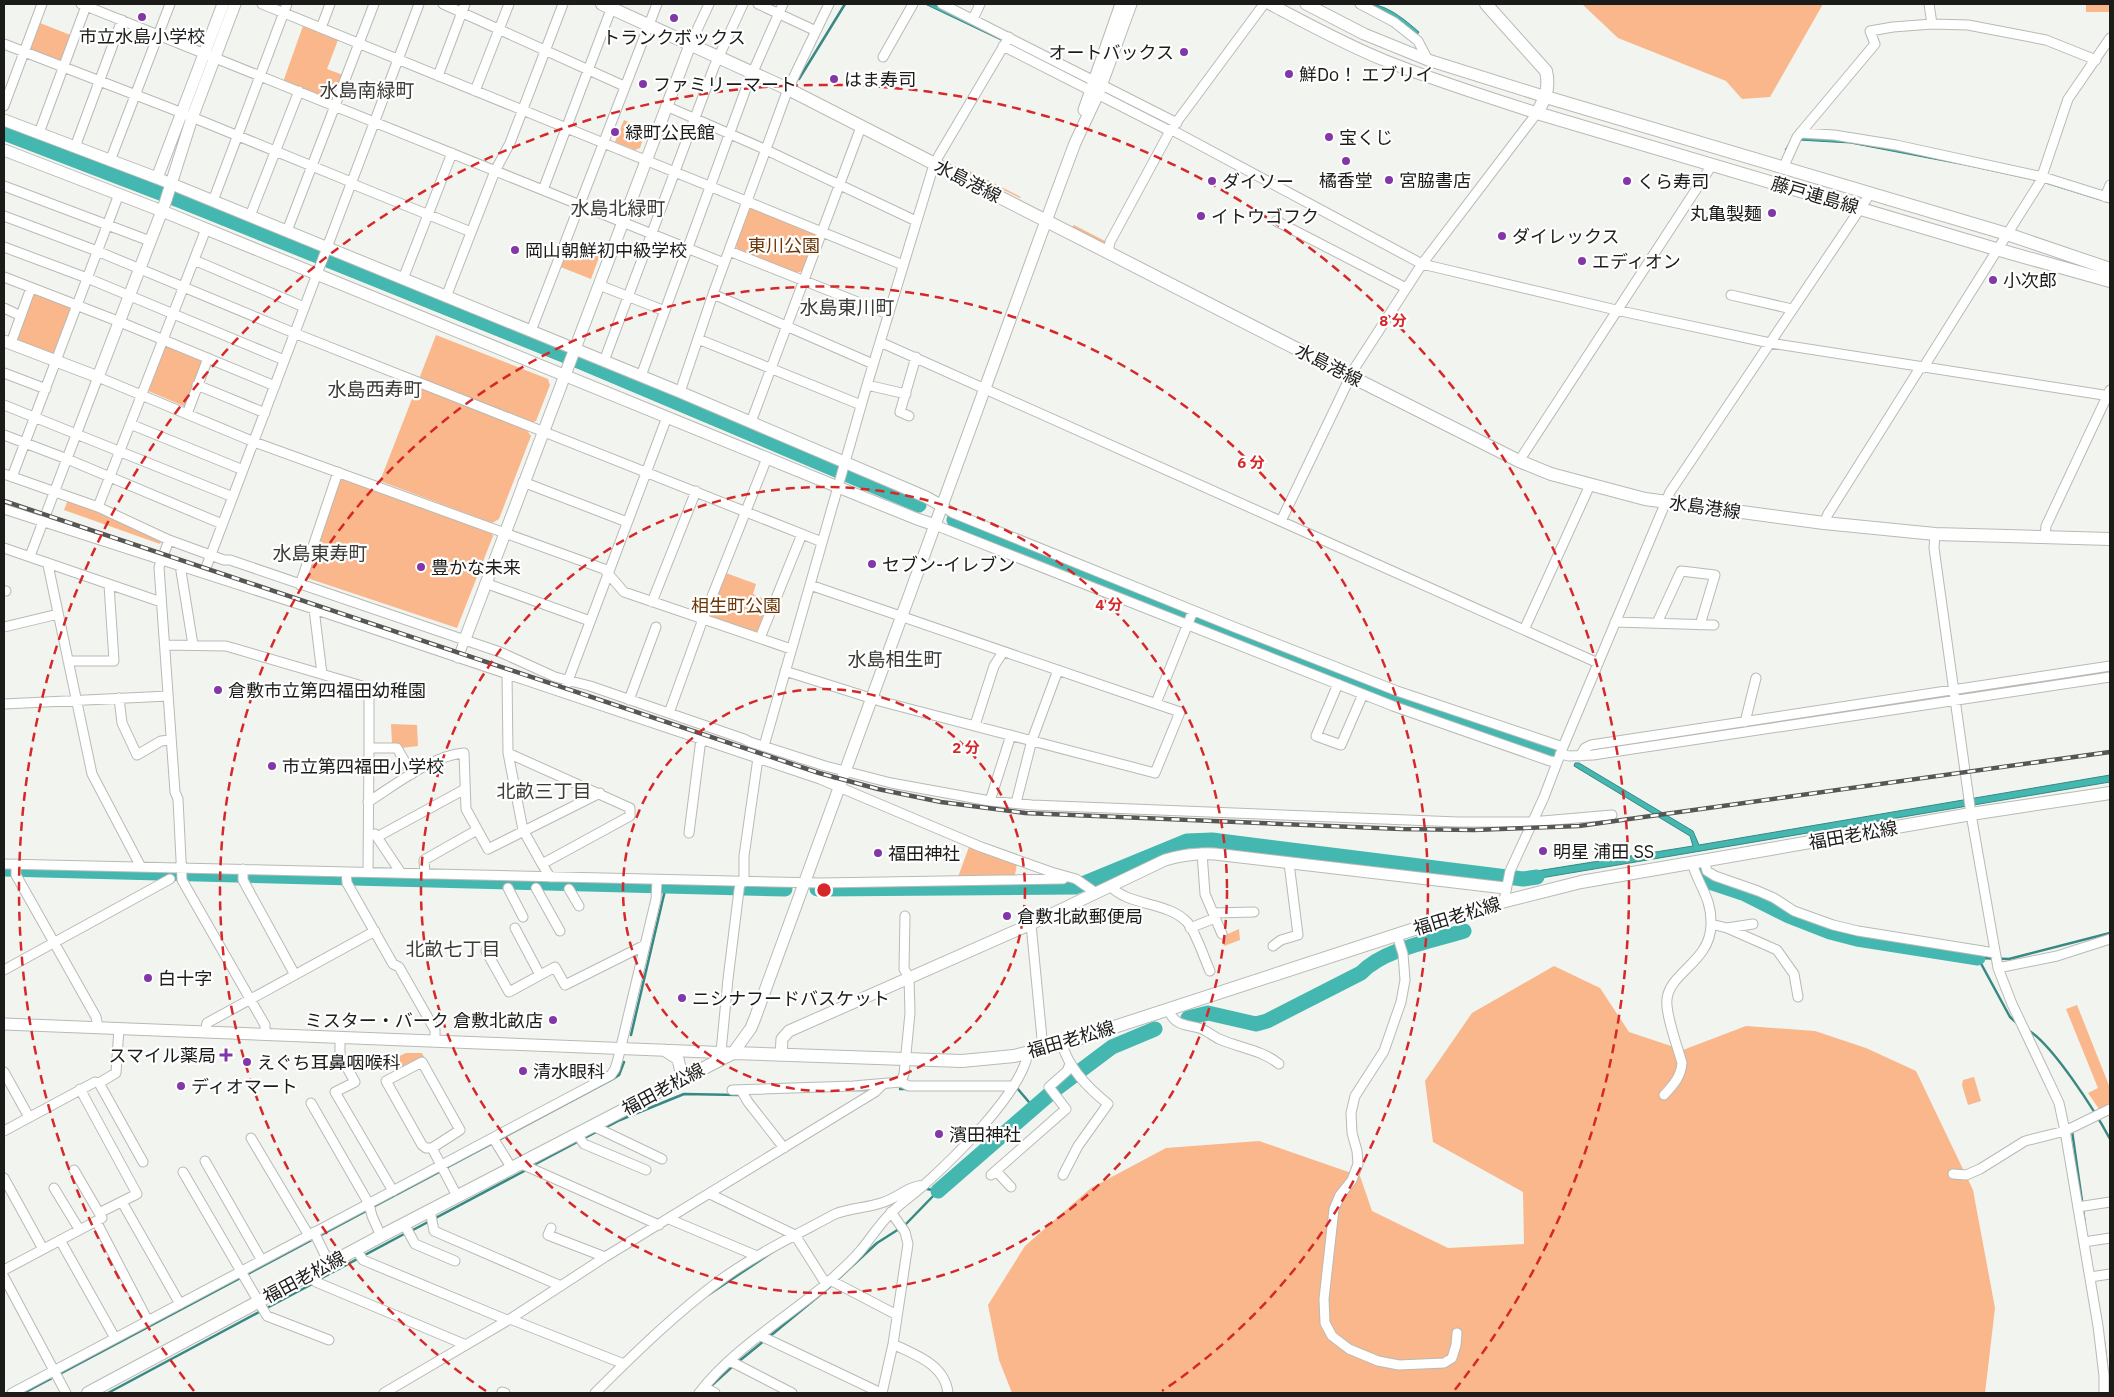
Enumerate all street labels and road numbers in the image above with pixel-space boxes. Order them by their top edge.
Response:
street label: 水島港線 [931,154,1005,208]
street label: 藤戸連島線 [1769,172,1861,218]
street label: 水島港線 [1292,338,1366,392]
street label: 水島港線 [1668,491,1742,523]
street label: 福田老松線 [1807,816,1899,854]
street label: 福田老松線 [1411,892,1503,940]
street label: 福田老松線 [1025,1016,1117,1062]
street label: 福田老松線 [618,1058,708,1120]
street label: 福田老松線 [259,1246,349,1308]

